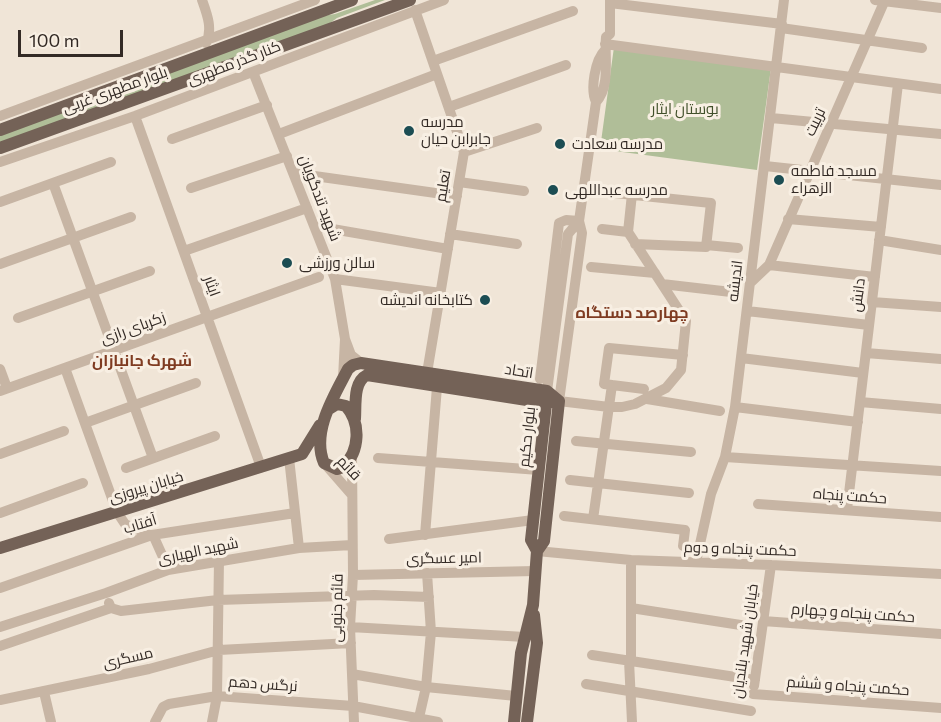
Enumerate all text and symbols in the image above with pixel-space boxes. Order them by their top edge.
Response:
scale bar [21,18,126,56]
text: 100 m [29,29,79,51]
street label: کنار گذر مطهری [185,37,283,89]
street label: بلوار مطهری غربی [60,63,170,117]
park label: بوستان ایثار [651,100,719,118]
street label: تربیت [801,105,829,139]
place label: مدرسه جابرابن حیان [421,113,491,148]
marker: مدرسه جابرابن حیان [402,124,416,138]
place label: مدرسه سعادت [572,135,663,153]
marker: مدرسه سعادت [553,137,567,151]
street label: شهید تندگویان [295,152,345,244]
place label: مسجد فاطمه الزهراء [791,162,877,197]
street label: تعلیم [432,169,454,203]
marker: مسجد فاطمه الزهراء [772,173,786,187]
place label: مدرسه عبداللهی [565,181,668,199]
marker: مدرسه عبداللهی [546,183,560,197]
place label: سالن ورزشی [299,254,375,272]
marker: سالن ورزشی [280,256,294,270]
street label: اندیشه [724,259,746,303]
street label: ایثار [200,273,224,299]
street label: دانش [847,277,869,313]
place label: کتابخانه اندیشه [380,291,473,309]
marker: کتابخانه اندیشه [478,293,492,307]
district label: چهارصد دستگاه [576,303,688,323]
street label: زکریای رازی [98,308,168,348]
district label: شهرک جانبازان [92,351,192,371]
street label: اتحاد [503,360,535,382]
street label: بلوار حکیم [515,406,539,468]
street label: قائم [333,452,365,484]
street label: خیابان پیروزی [107,467,185,507]
street label: حکمت پنجاه [812,484,888,508]
street label: آفتاب [121,510,159,538]
street label: شهید الهیاری [156,534,240,568]
street label: حکمت پنجاه و دوم [683,538,797,560]
street label: امیر عسگری [406,548,482,568]
street label: قائم جنوبی [327,573,347,643]
street label: خیابان شهید بلندیان [728,583,762,699]
street label: حکمت پنجاه و چهارم [791,600,915,626]
street label: مسگری [101,643,155,673]
street label: نرگس دهم [228,673,298,695]
street label: حکمت پنجاه و ششم [786,673,910,699]

